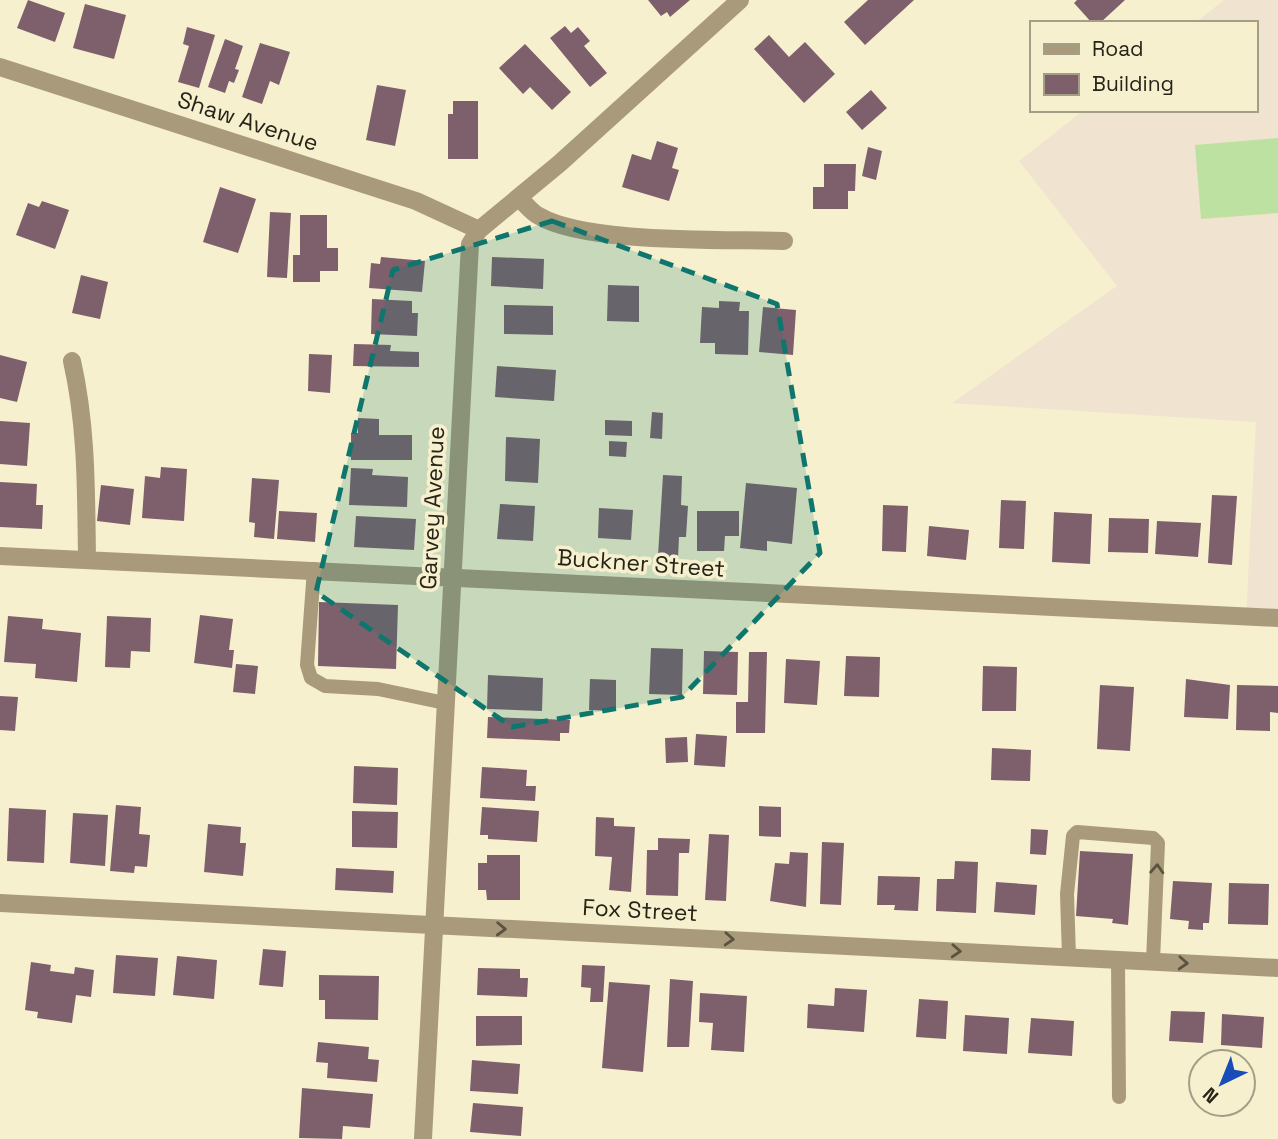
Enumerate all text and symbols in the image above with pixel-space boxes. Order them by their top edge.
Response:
legend [1030,21,1257,112]
text: Road [1092,35,1144,62]
text: Building [1092,70,1174,97]
street label: Shaw Avenue [174,84,322,158]
street label: Garvey Avenue [413,426,451,590]
street label: Buckner Street [556,542,726,584]
one-way arrow [1150,863,1165,874]
street label: Fox Street [582,892,698,928]
one-way arrow [496,921,507,936]
one-way arrow [723,931,734,946]
one-way arrow [951,943,962,958]
one-way arrow [1178,955,1189,970]
north arrow [1187,1048,1257,1118]
text: N [1198,1082,1224,1109]

